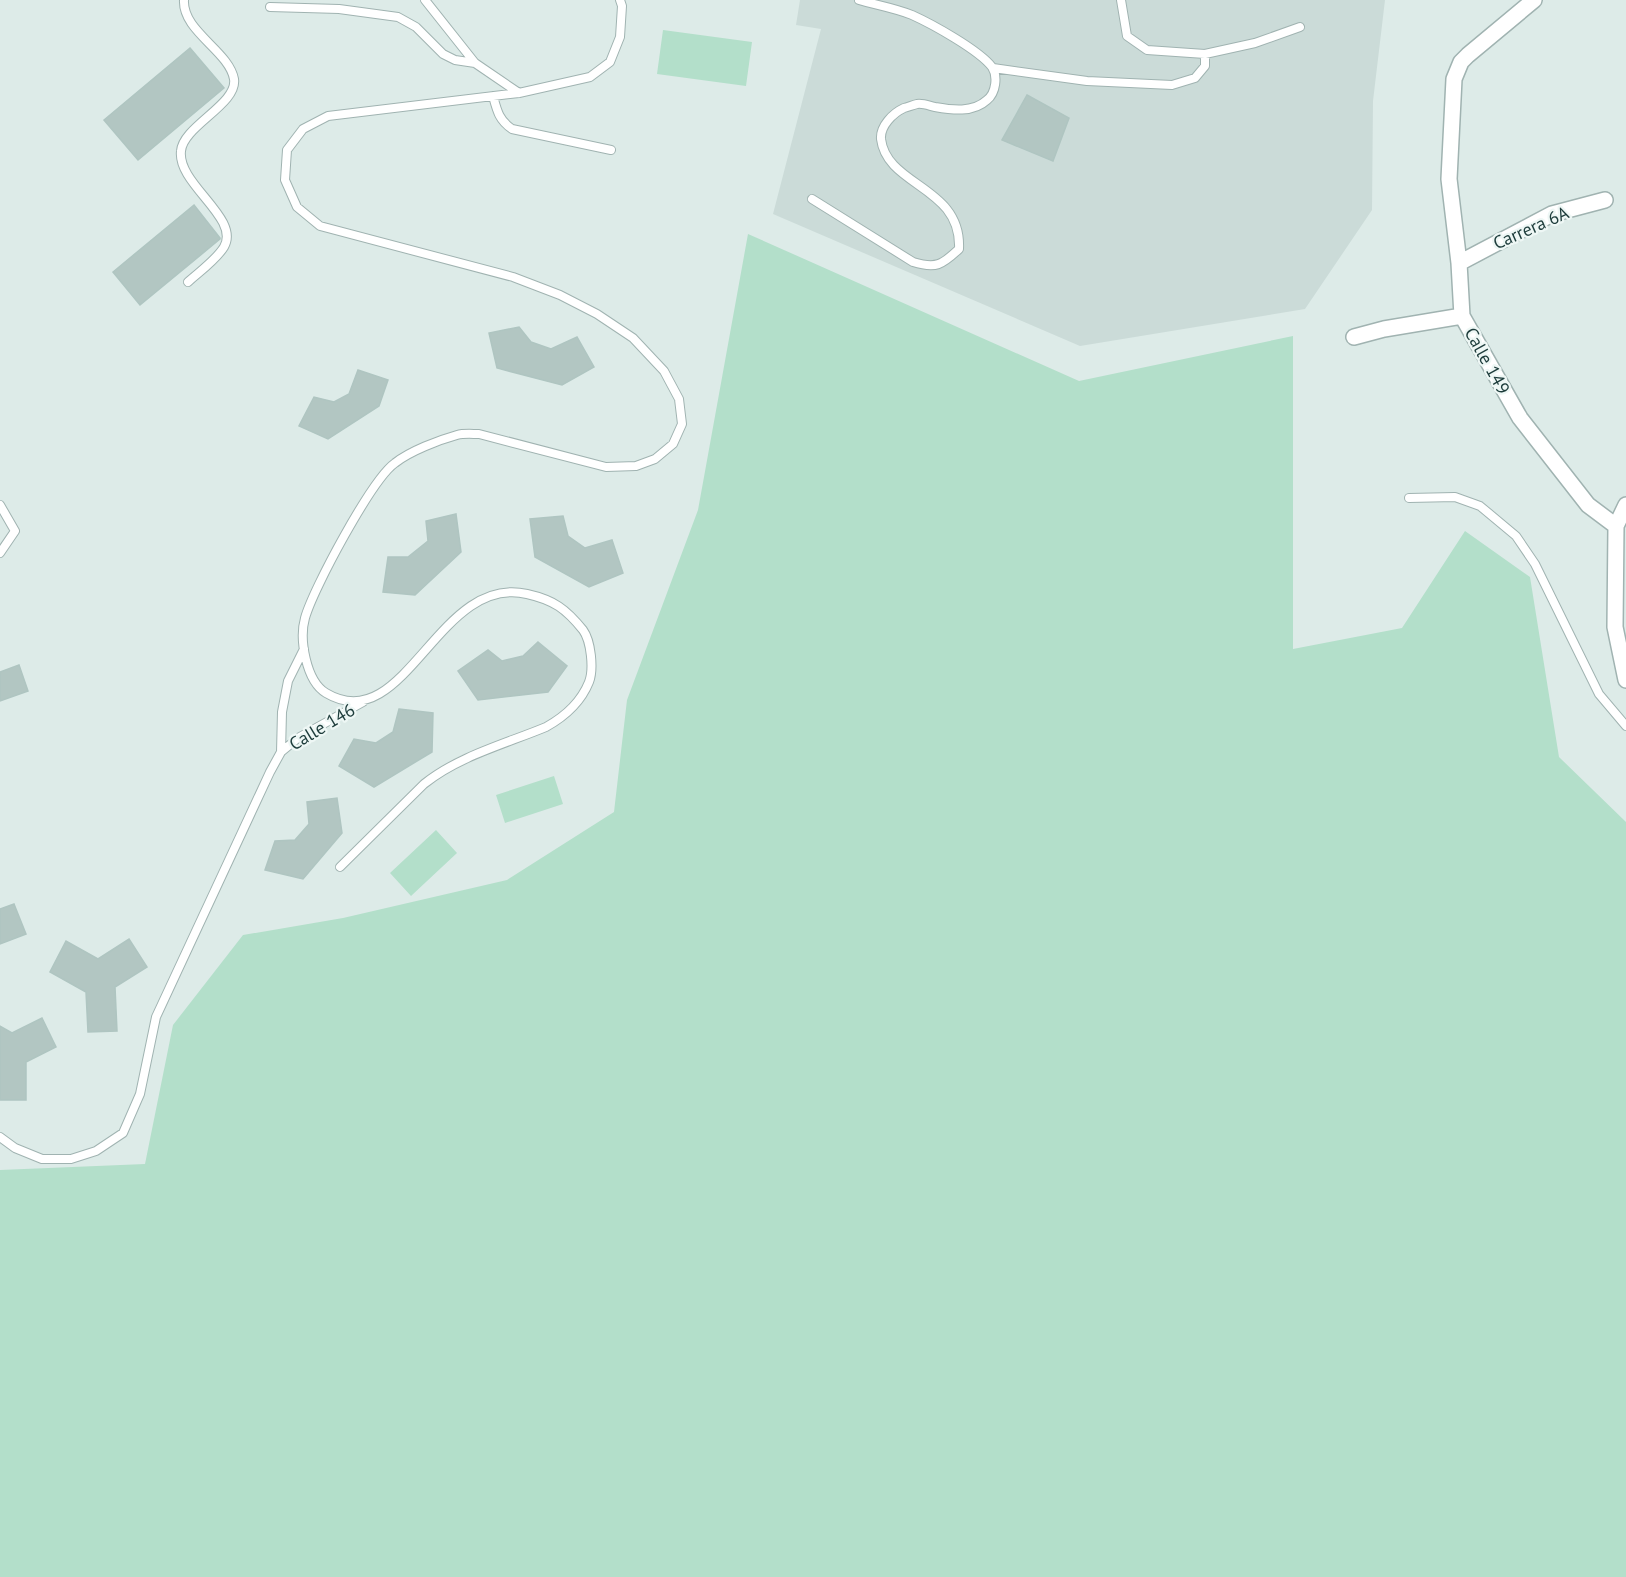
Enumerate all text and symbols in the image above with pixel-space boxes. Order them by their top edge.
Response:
street label: Carrera 6A [1489,200,1573,254]
street label: Calle 149 [1460,323,1515,398]
street label: Calle 146 [285,698,359,755]

